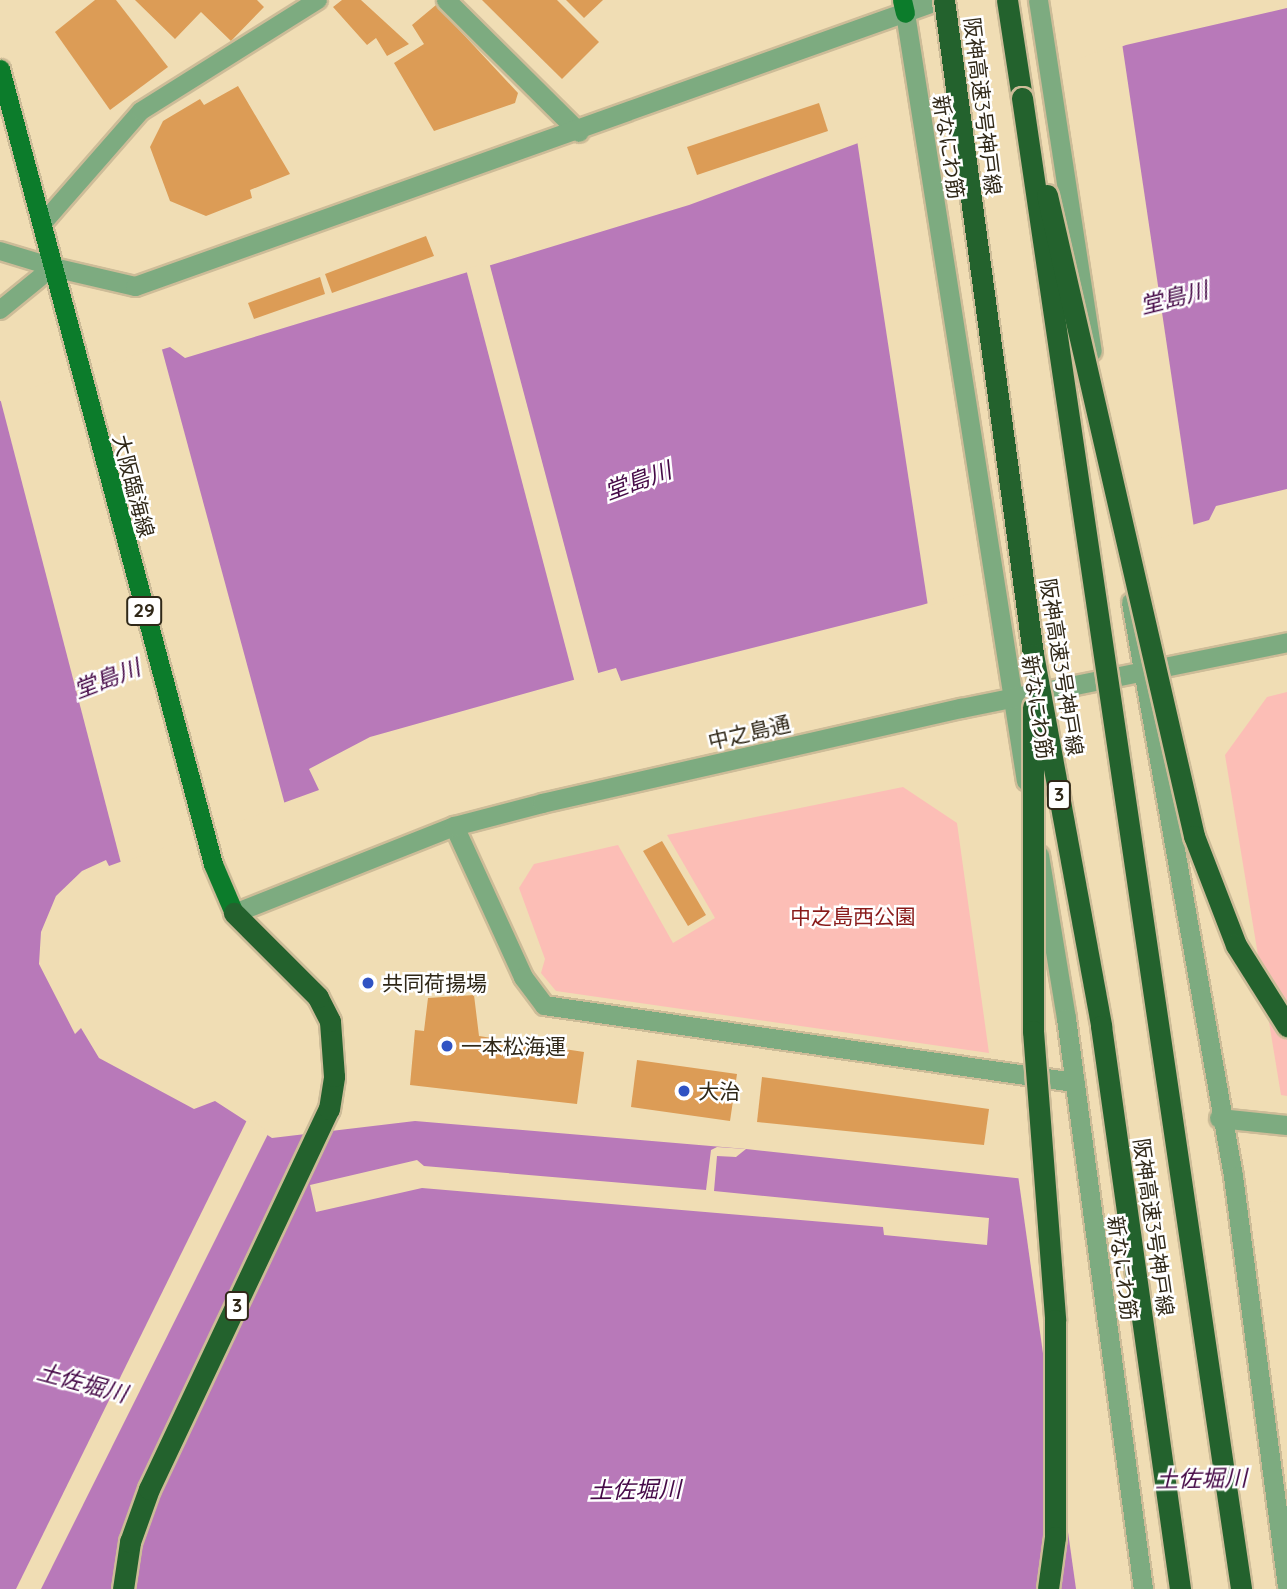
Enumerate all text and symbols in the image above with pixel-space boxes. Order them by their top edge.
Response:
street label: 阪神高速3号神戸線 [960,16,1006,196]
street label: 新なにわ筋 [928,93,970,201]
water label: 堂島川 [1137,276,1211,320]
street label: 大阪臨海線 [108,432,160,540]
water label: 堂島川 [601,456,675,506]
street label: 阪神高速3号神戸線 [1036,577,1088,757]
road number: 29 [125,596,163,626]
street label: 新なにわ筋 [1017,653,1059,761]
water label: 堂島川 [70,654,144,704]
street label: 中之島通 [705,710,793,754]
road number: 3 [1047,780,1071,810]
park label: 中之島西公園 [790,903,916,929]
place label: 共同荷揚場 [382,970,487,996]
marker: 共同荷揚場 [360,975,376,991]
place label: 一本松海運 [461,1033,566,1059]
marker: 一本松海運 [439,1038,455,1054]
place label: 大治 [698,1078,740,1104]
marker: 大治 [676,1083,692,1099]
street label: 阪神高速3号神戸線 [1129,1137,1179,1317]
street label: 新なにわ筋 [1103,1214,1143,1322]
road number: 3 [225,1290,249,1322]
water label: 土佐堀川 [34,1358,130,1408]
water label: 土佐堀川 [1155,1464,1247,1494]
water label: 土佐堀川 [589,1475,681,1505]

